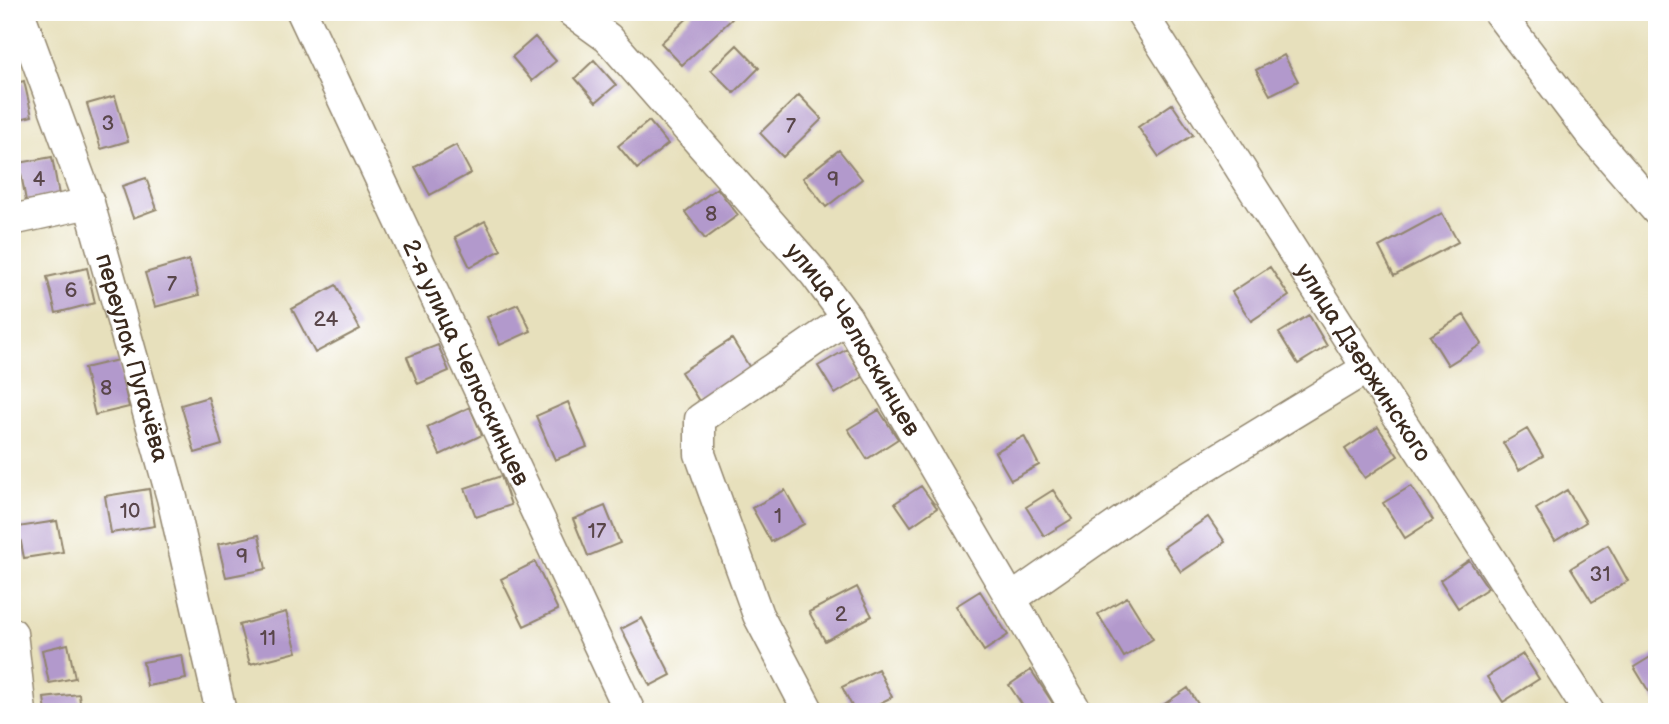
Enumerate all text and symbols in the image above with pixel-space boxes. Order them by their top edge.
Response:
house number: 3 [102,111,114,136]
house number: 7 [786,114,797,139]
house number: 4 [33,167,46,192]
house number: 9 [827,167,839,192]
house number: 8 [705,202,717,227]
street label: 2-я улица Челюскинцев [396,235,536,491]
street label: улица Челюскинцев [779,237,927,442]
street label: переулок Пугачёва [89,250,175,465]
street label: улица Дзержинского [1289,258,1437,467]
house number: 7 [167,272,178,297]
house number: 6 [65,278,78,303]
house number: 24 [314,307,339,332]
house number: 8 [100,376,112,401]
house number: 10 [120,499,140,524]
house number: 1 [774,504,782,529]
house number: 17 [588,519,607,544]
house number: 9 [236,544,248,569]
house number: 31 [1589,562,1611,587]
house number: 2 [835,602,848,627]
house number: 11 [260,626,276,651]

